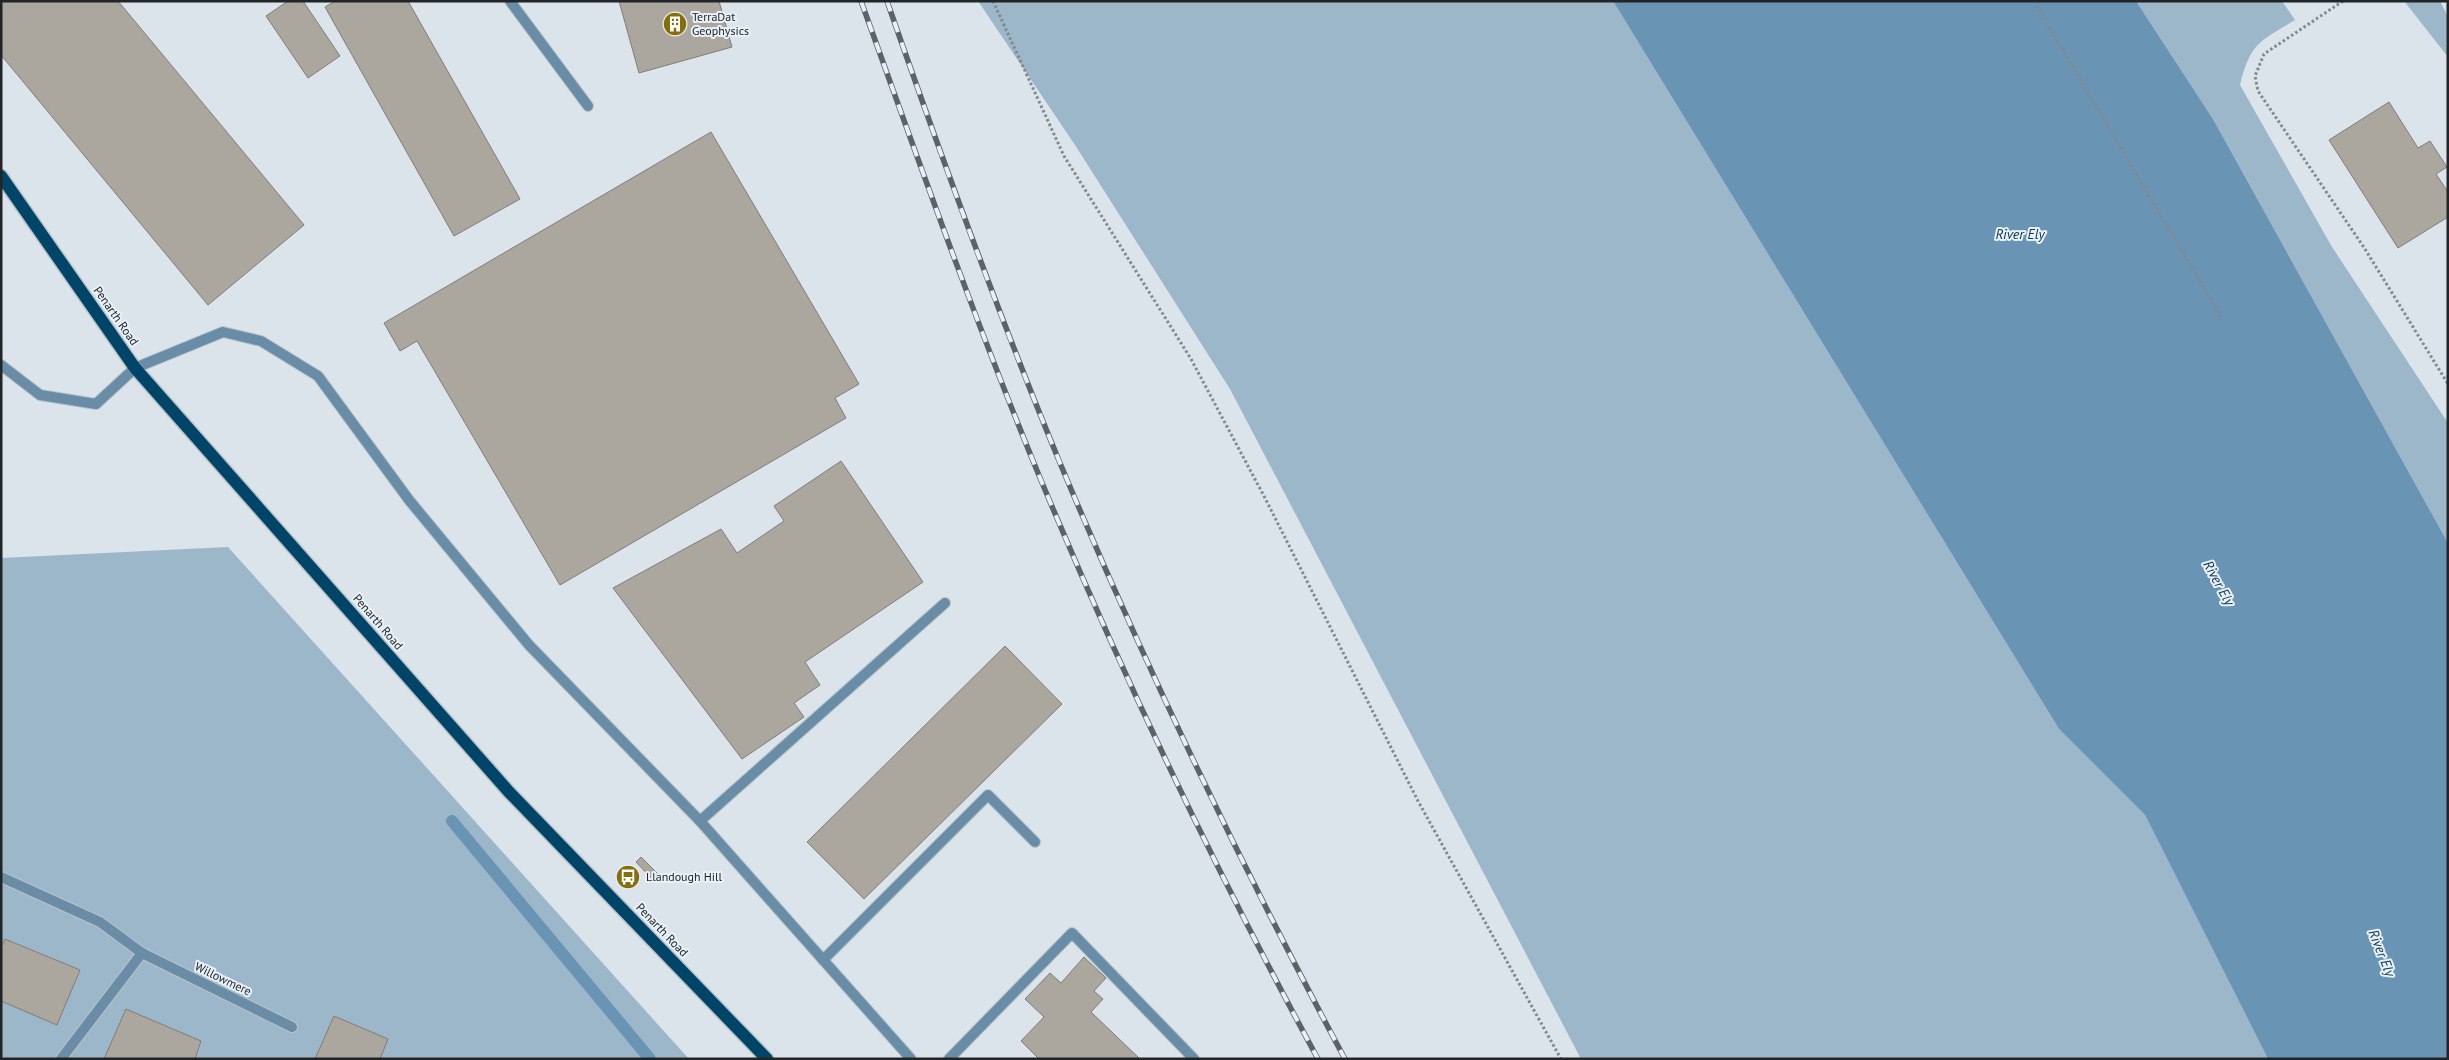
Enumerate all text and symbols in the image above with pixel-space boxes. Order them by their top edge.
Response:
place label: TerraDat Geophysics [692,9,749,38]
building icon: TerraDat Geophysics [662,11,688,37]
water label: River Ely [1995,225,2045,243]
street label: Penarth Road [91,283,142,348]
water label: River Ely [2199,557,2239,610]
street label: Penarth Road [350,591,407,652]
bus stop icon: Llandough Hill [615,864,641,890]
place label: Llandough Hill [646,869,723,884]
street label: Penarth Road [633,900,692,960]
water label: River Ely [2364,927,2400,980]
street label: Willowmere [192,958,254,999]

